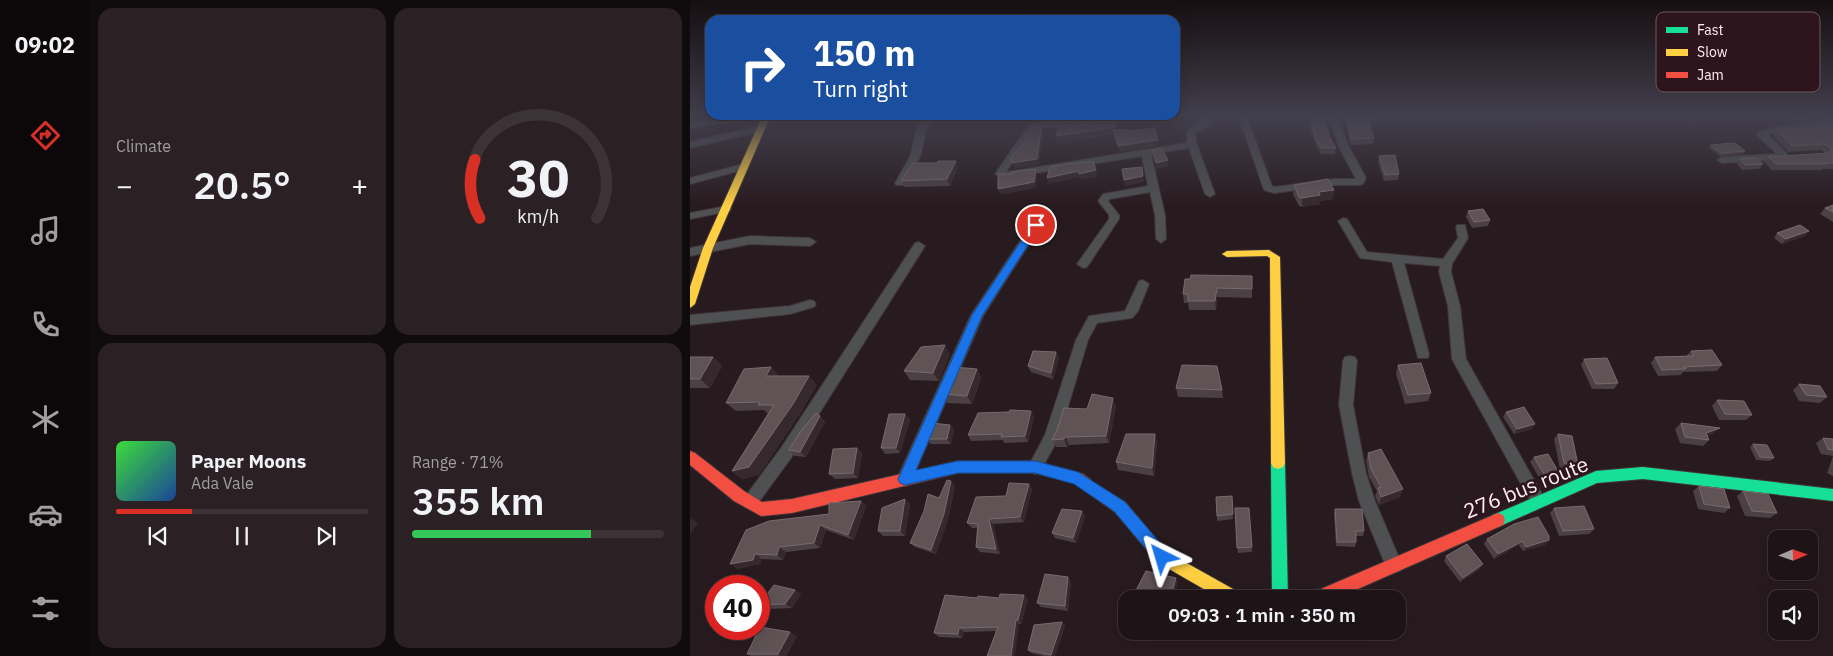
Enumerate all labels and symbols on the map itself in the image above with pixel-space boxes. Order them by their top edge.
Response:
legend [1656,12,1820,92]
text: Fast [1697,21,1723,39]
text: Slow [1697,43,1728,61]
text: Jam [1697,66,1724,84]
pin [1015,204,1057,246]
street label: 276 bus route [1459,449,1592,525]
position arrow [1135,530,1187,582]
north arrow [1768,530,1818,580]
speed limit sign: 40 [705,575,770,640]

